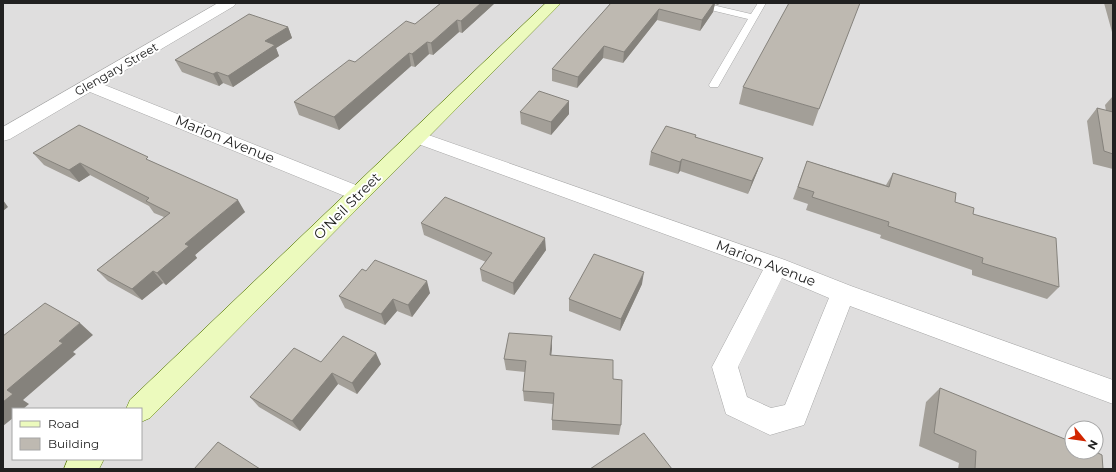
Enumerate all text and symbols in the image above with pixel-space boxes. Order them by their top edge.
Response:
street label: Glengary Street [72,39,160,99]
street label: Marion Avenue [173,111,277,167]
street label: O'Neil Street [310,168,385,243]
street label: Marion Avenue [713,236,819,290]
legend [12,408,142,460]
text: Road [48,416,79,431]
north arrow [1064,420,1104,460]
text: Building [48,436,99,451]
text: N [1084,438,1101,452]

